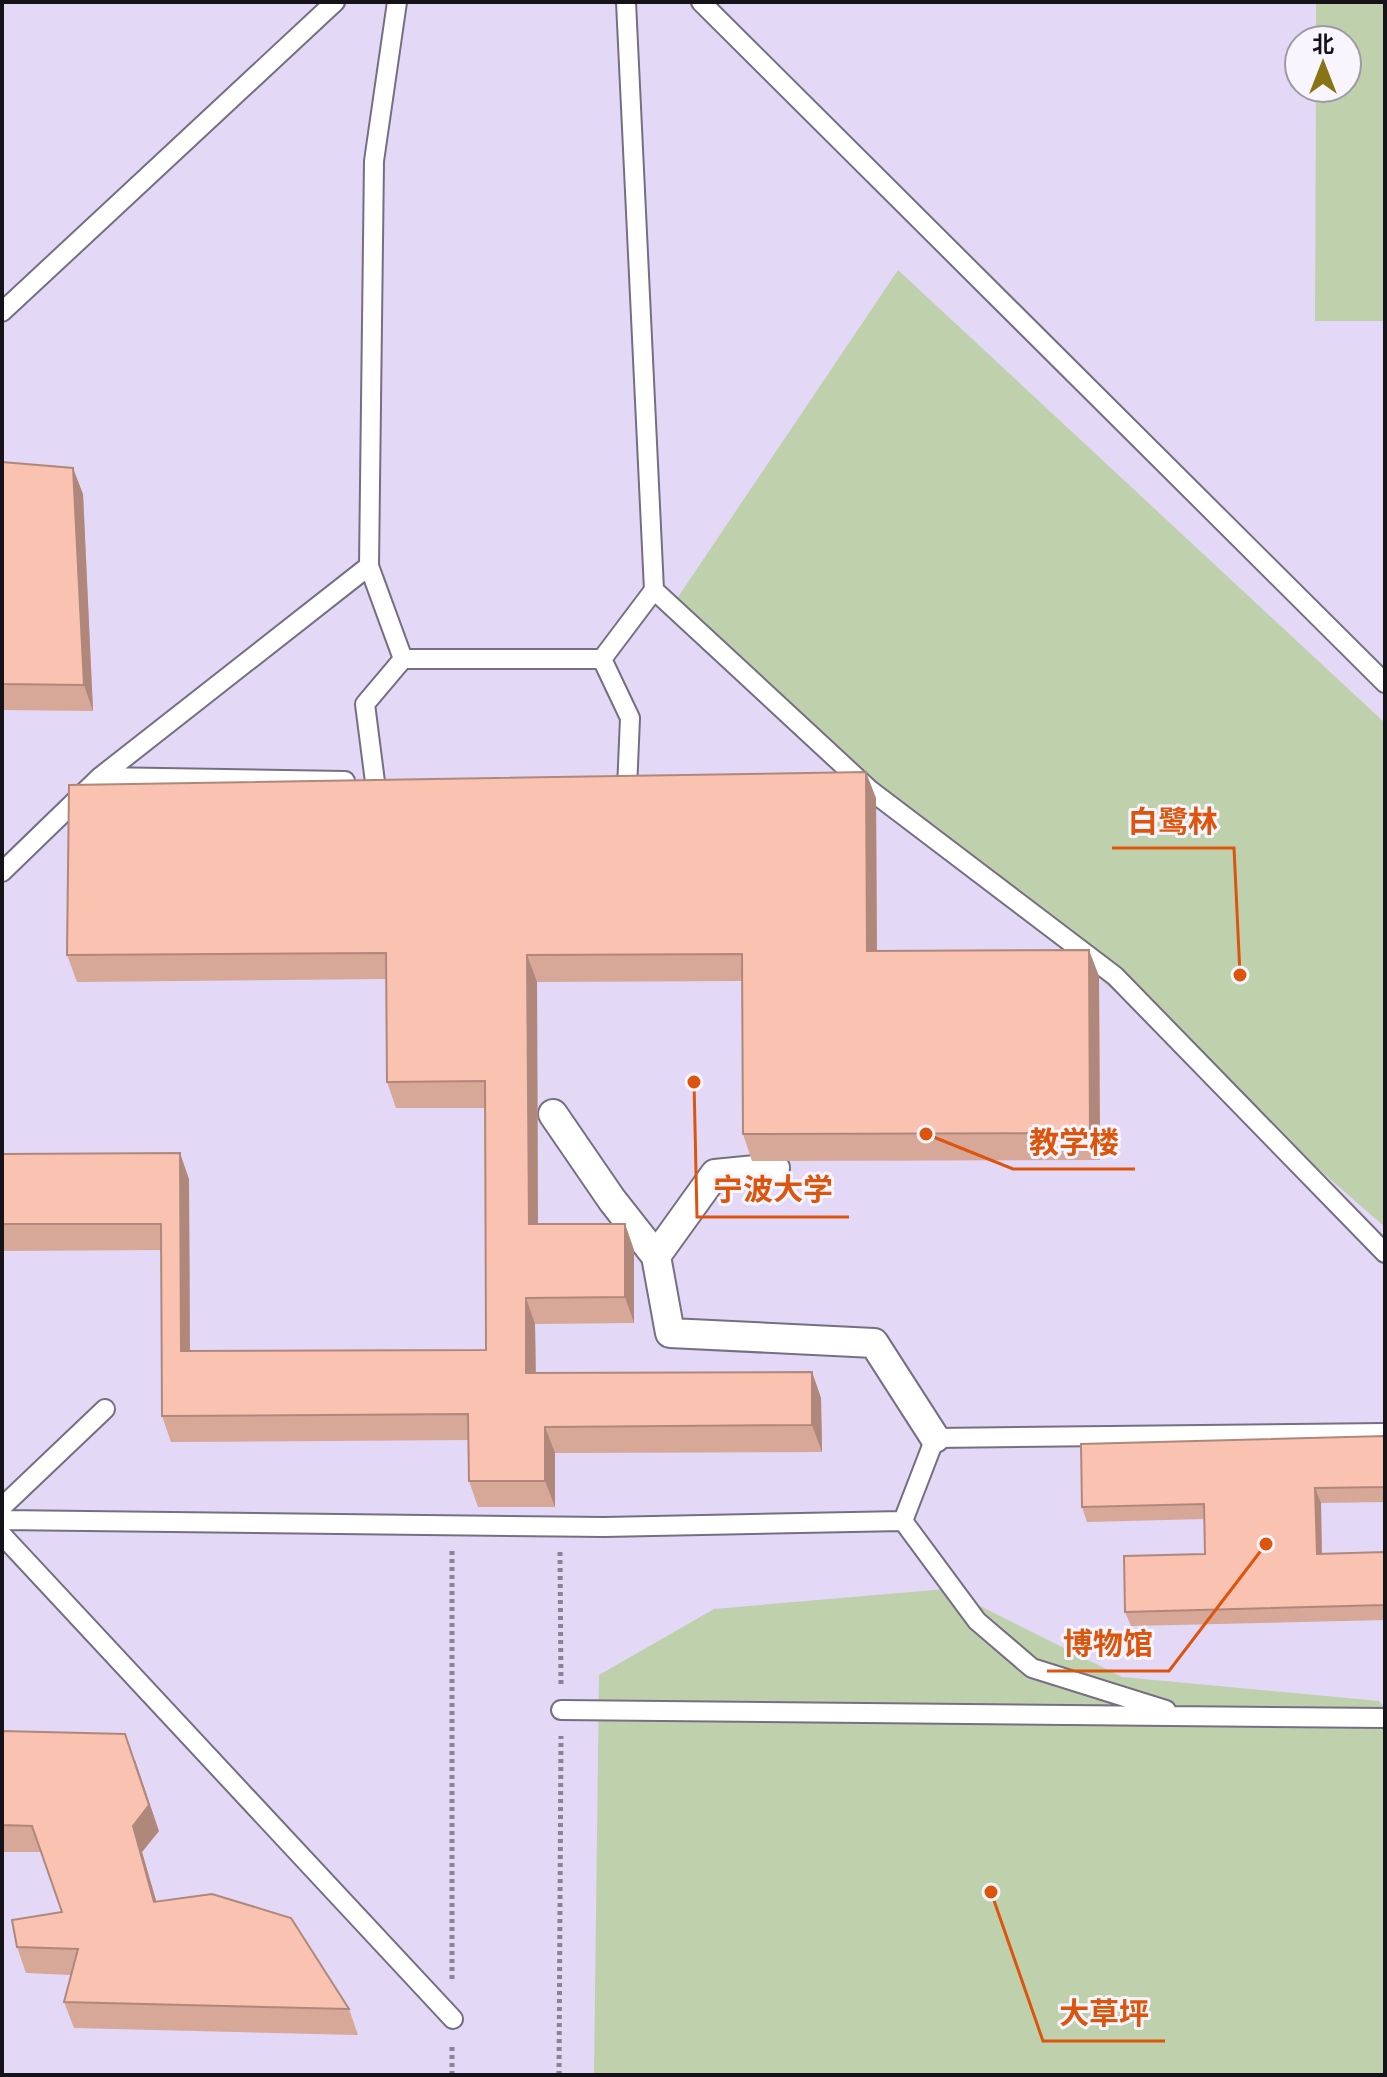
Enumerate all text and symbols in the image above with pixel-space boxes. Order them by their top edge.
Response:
north arrow [1283,24,1363,104]
text: 北 [1312,32,1334,57]
callout: 白鹭林 [1112,794,1234,848]
text: 白鹭林 [1128,804,1218,839]
callout: 教学楼 [1013,1115,1135,1169]
text: 教学楼 [1029,1125,1119,1160]
callout: 宁波大学 [697,1163,849,1217]
text: 宁波大学 [713,1172,833,1207]
callout: 博物馆 [1047,1617,1169,1671]
text: 博物馆 [1063,1626,1153,1661]
callout: 大草坪 [1043,1987,1165,2041]
text: 大草坪 [1059,1996,1149,2031]

